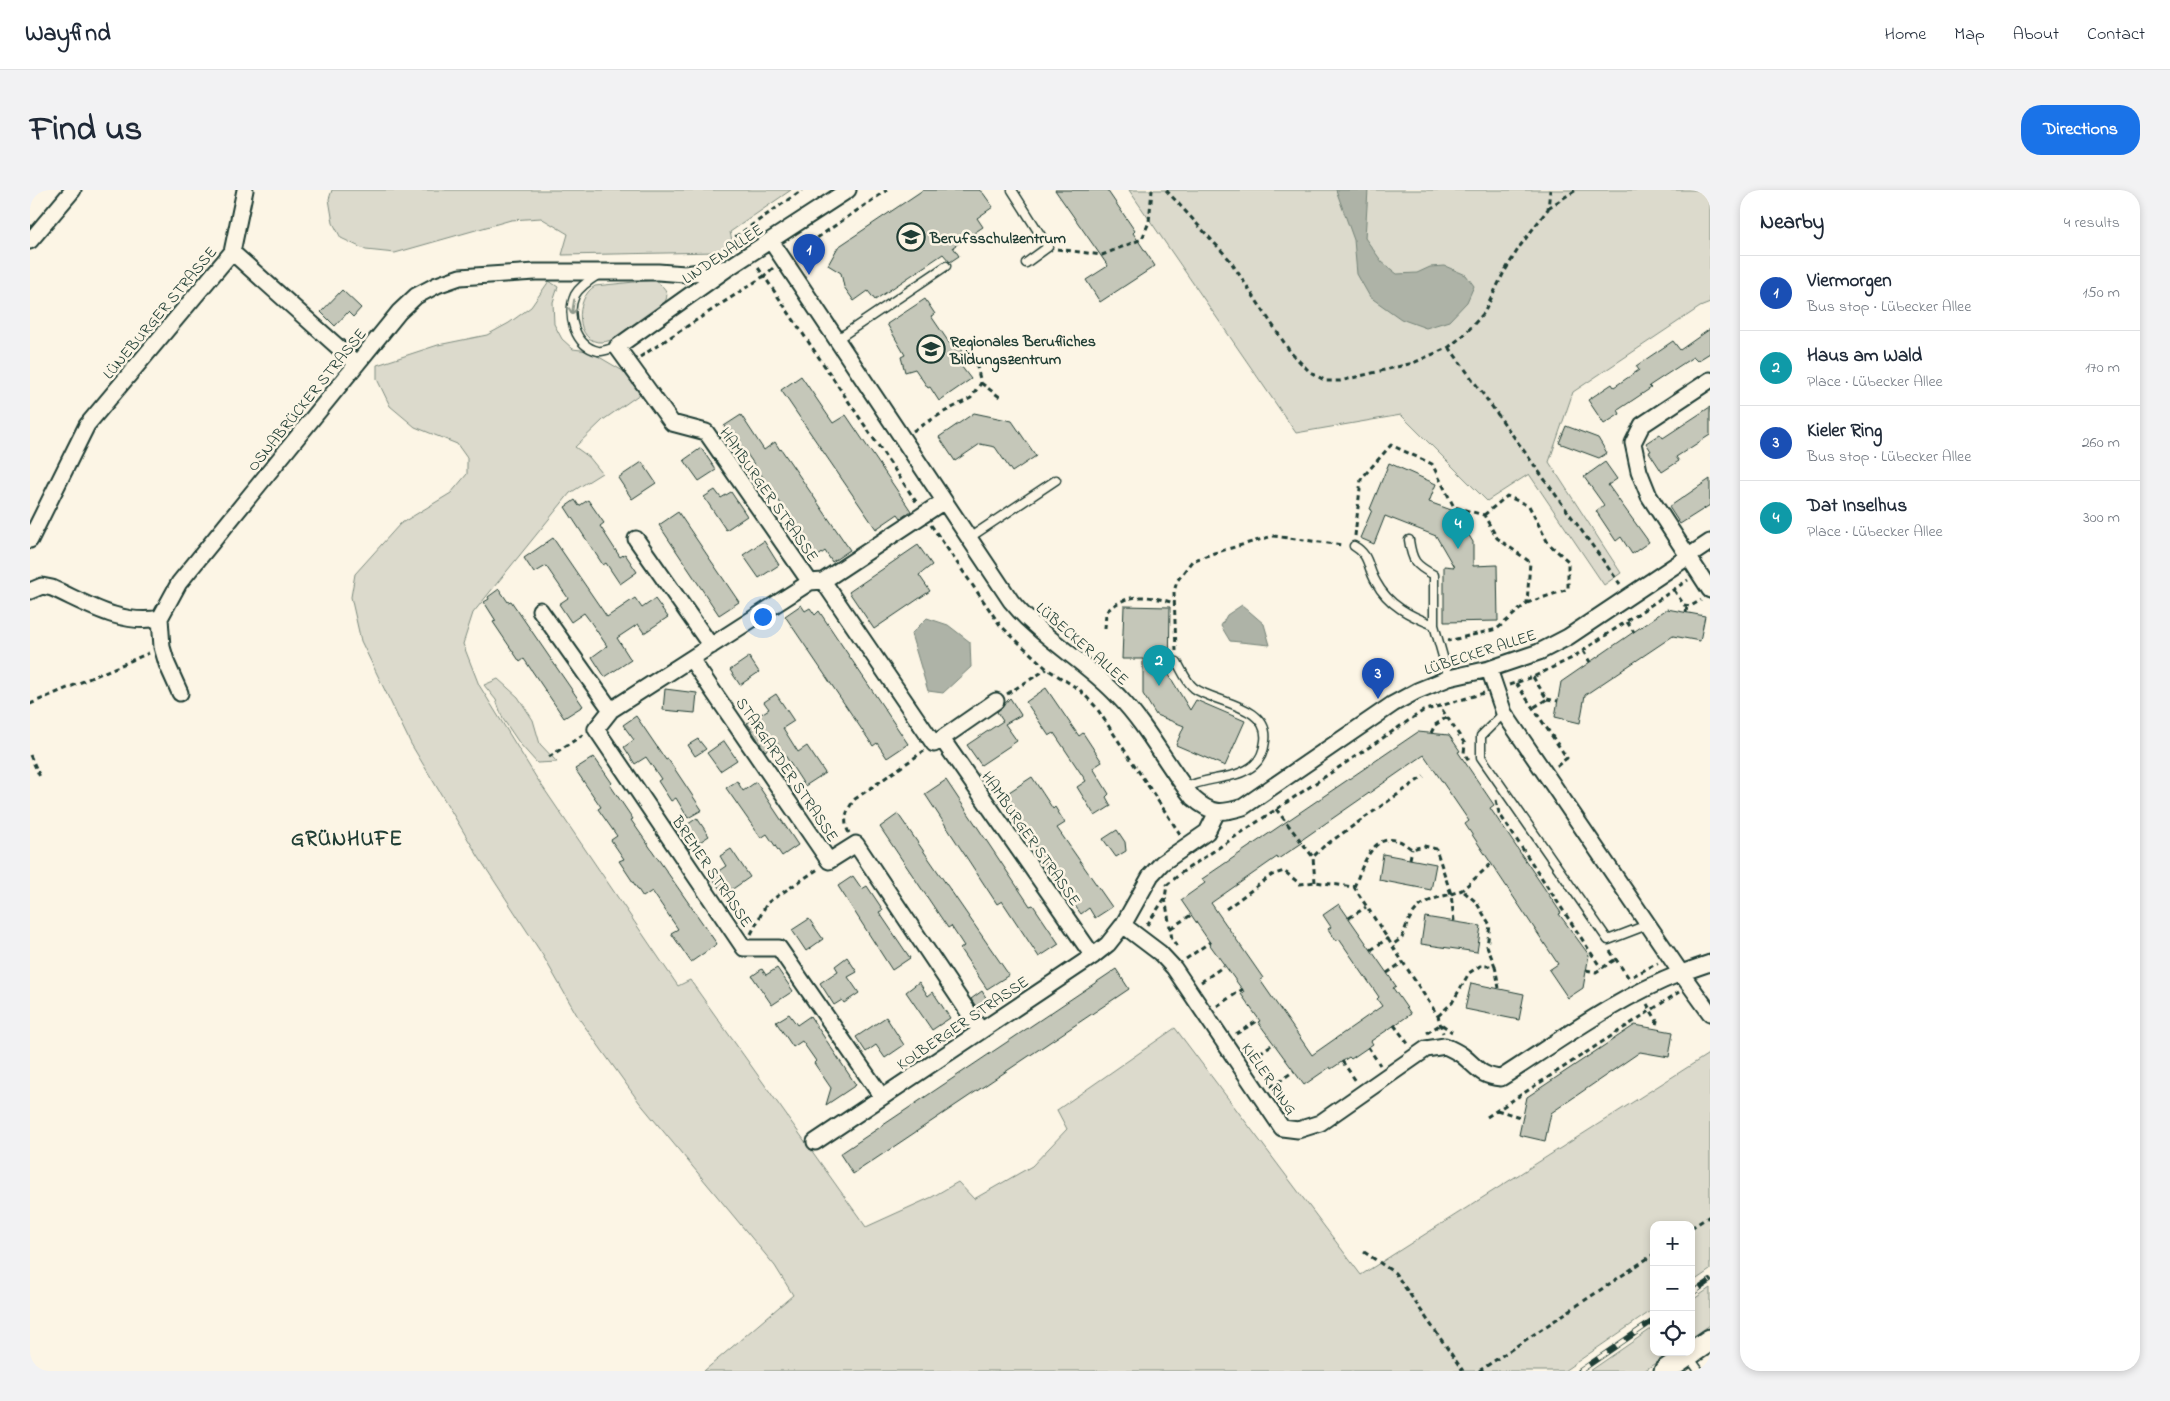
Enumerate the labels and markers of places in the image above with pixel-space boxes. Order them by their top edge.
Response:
school or university icon: Berufsschulzentrum [896,222,926,252]
place label: Berufsschulzentrum [929,227,1066,251]
pin: 1 [793,234,825,275]
place label: Regionales Berufliches Bildungszentrum [949,330,1096,373]
school or university icon: Regionales Berufliches Bildungszentrum [916,334,946,364]
pin: 4 [1442,508,1474,549]
pin: 2 [1143,645,1175,686]
pin: 3 [1362,658,1394,699]

